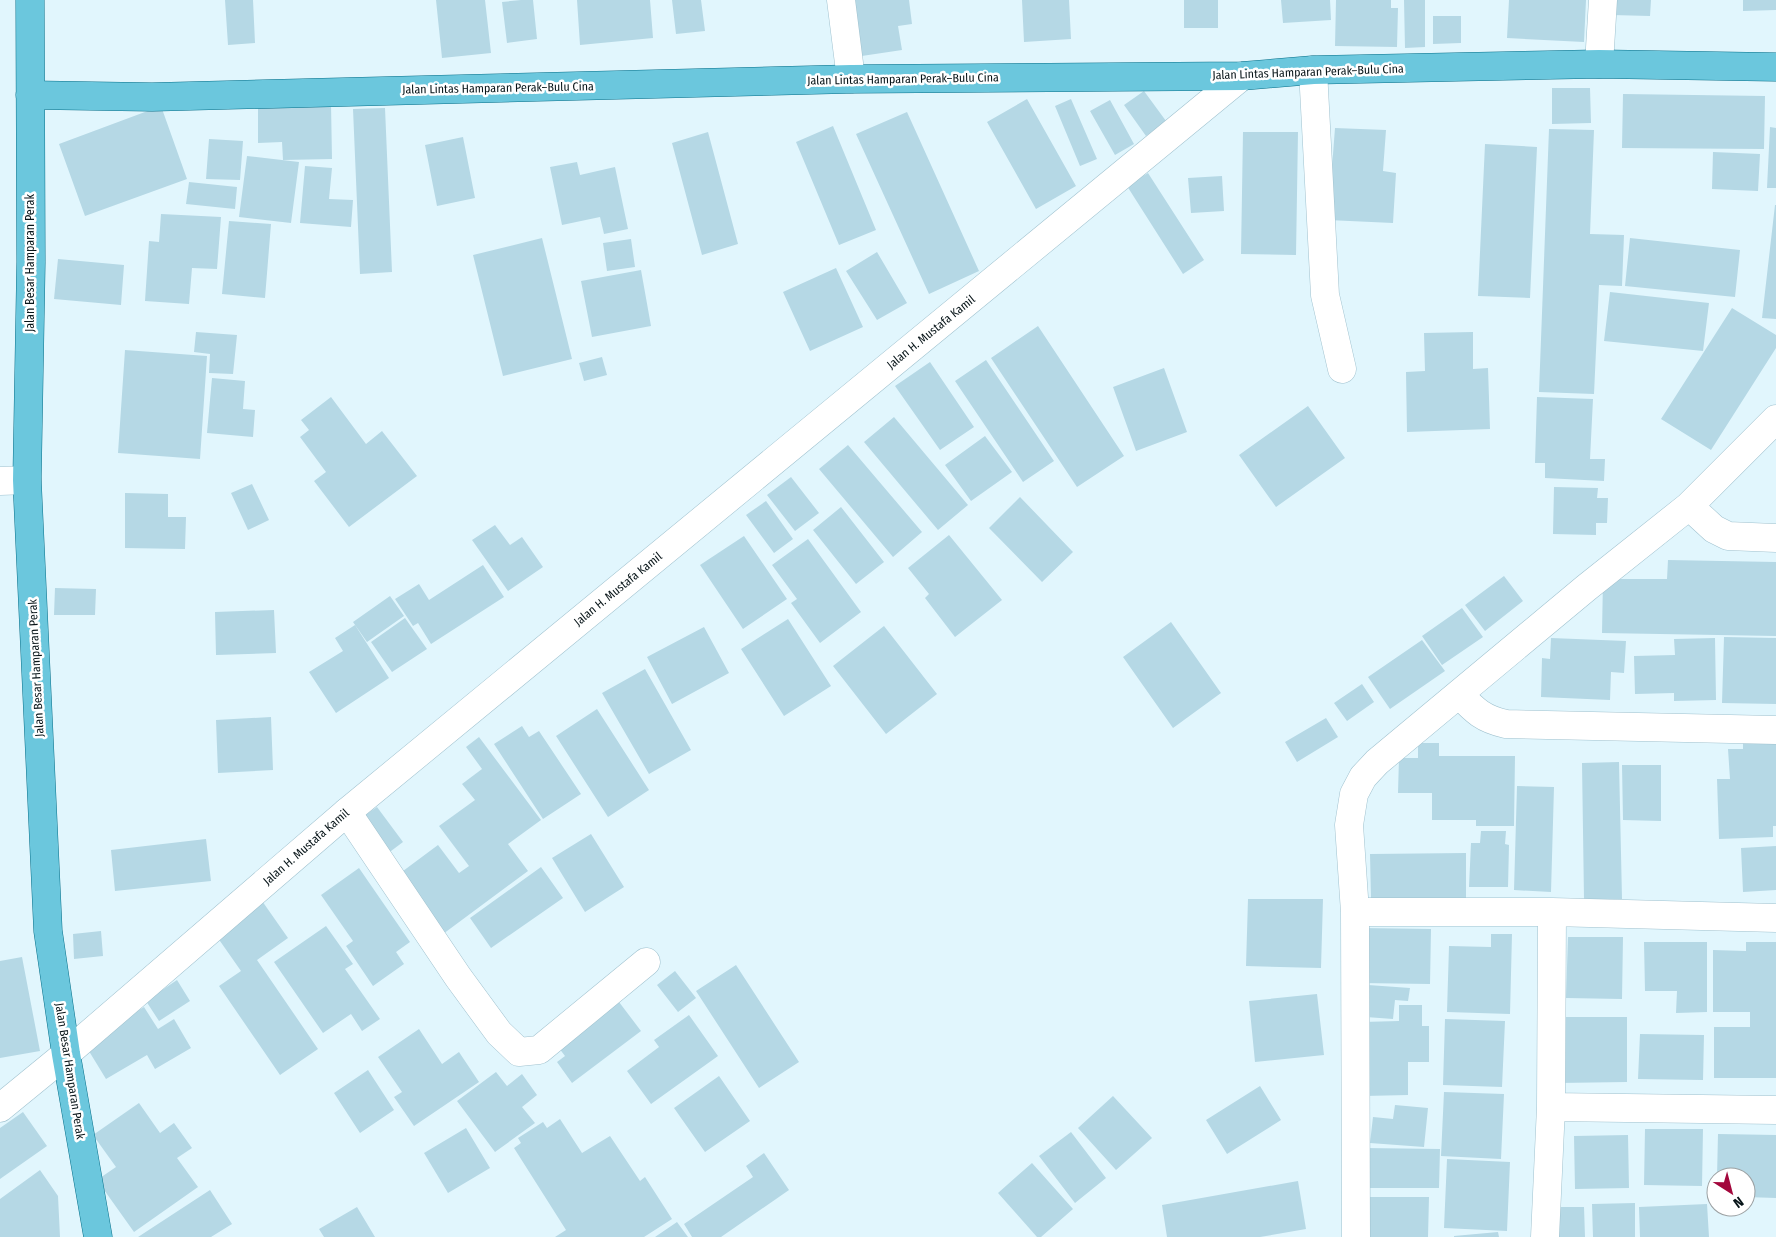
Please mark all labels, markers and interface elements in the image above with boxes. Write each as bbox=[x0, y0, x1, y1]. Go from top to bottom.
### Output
street label: Jalan Lintas Hamparan Perak–Bulu Cina bbox=[1212, 62, 1404, 82]
street label: Jalan Lintas Hamparan Perak–Bulu Cina bbox=[807, 70, 999, 88]
street label: Jalan Lintas Hamparan Perak–Bulu Cina bbox=[402, 79, 594, 97]
street label: Jalan Besar Hamparan Perak bbox=[23, 194, 37, 332]
street label: Jalan H. Mustafa Kamil bbox=[884, 292, 978, 372]
street label: Jalan H. Mustafa Kamil bbox=[571, 549, 665, 629]
street label: Jalan Besar Hamparan Perak bbox=[25, 598, 47, 737]
street label: Jalan H. Mustafa Kamil bbox=[260, 806, 352, 888]
street label: Jalan Besar Hamparan Perak bbox=[52, 1002, 88, 1141]
north arrow bbox=[1706, 1167, 1756, 1217]
text: N bbox=[1730, 1193, 1747, 1211]

